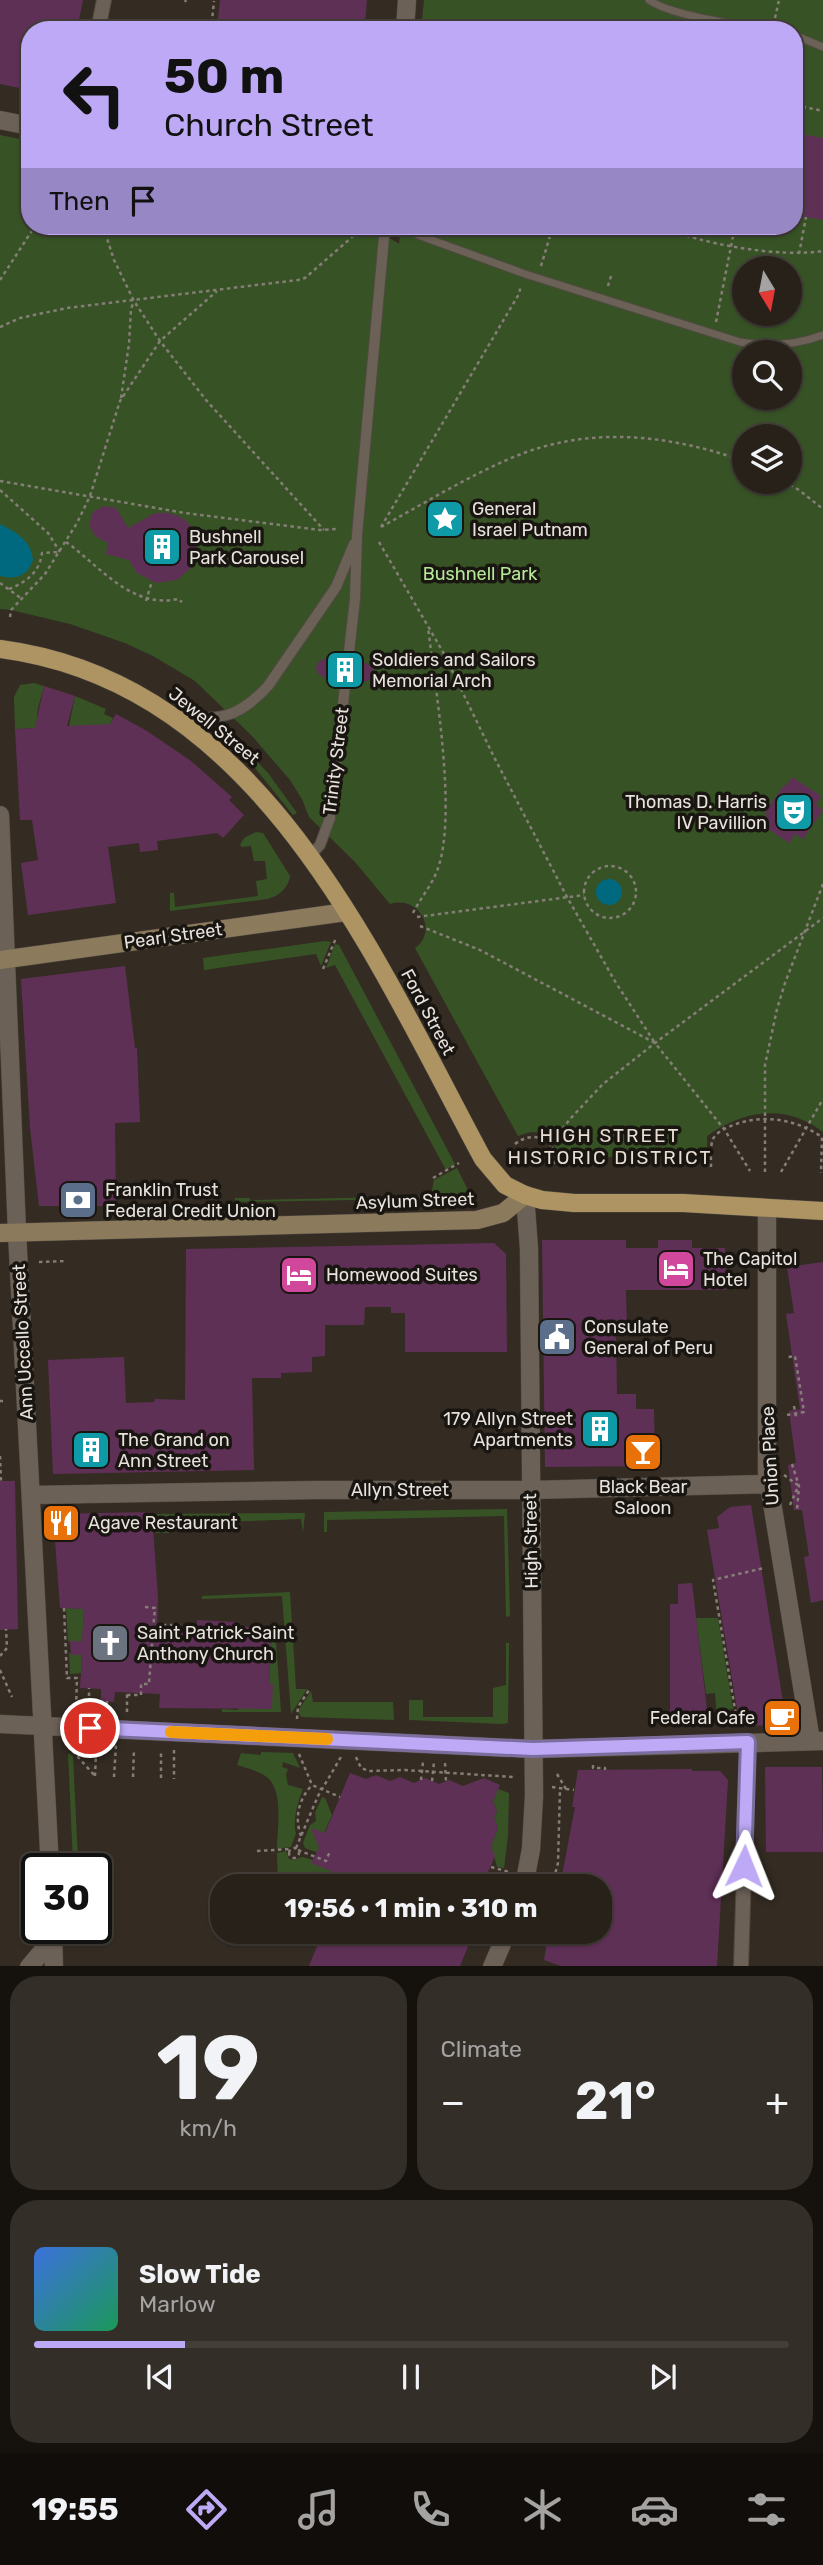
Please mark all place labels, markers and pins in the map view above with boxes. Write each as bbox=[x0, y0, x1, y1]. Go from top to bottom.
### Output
place icon: General Israel Putnam bbox=[424, 498, 466, 540]
place label: General Israel Putnam bbox=[472, 498, 588, 541]
building icon: Bushnell Park Carousel bbox=[141, 526, 183, 568]
place label: Bushnell Park Carousel bbox=[189, 526, 304, 569]
building icon: Soldiers and Sailors Memorial Arch bbox=[324, 649, 366, 691]
place label: Soldiers and Sailors Memorial Arch bbox=[372, 649, 536, 692]
place label: Thomas D. Harris IV Pavillion bbox=[625, 791, 767, 834]
theatre icon: Thomas D. Harris IV Pavillion bbox=[773, 791, 815, 833]
bank icon: Franklin Trust Federal Credit Union bbox=[57, 1179, 99, 1221]
place label: Franklin Trust Federal Credit Union bbox=[105, 1179, 276, 1222]
hotel icon: The Capitol Hotel bbox=[655, 1248, 697, 1290]
place label: The Capitol Hotel bbox=[703, 1248, 797, 1291]
hotel icon: Homewood Suites bbox=[278, 1254, 320, 1296]
place label: Homewood Suites bbox=[326, 1264, 478, 1286]
public building icon: Consulate General of Peru bbox=[536, 1316, 578, 1358]
place label: Consulate General of Peru bbox=[584, 1316, 713, 1359]
place label: 179 Allyn Street Apartments bbox=[443, 1408, 573, 1451]
building icon: 179 Allyn Street Apartments bbox=[579, 1408, 621, 1450]
building icon: The Grand on Ann Street bbox=[70, 1429, 112, 1471]
place label: The Grand on Ann Street bbox=[118, 1429, 230, 1472]
bar icon: Black Bear Saloon bbox=[622, 1431, 664, 1473]
place label: Black Bear Saloon bbox=[599, 1476, 687, 1519]
restaurant icon: Agave Restaurant bbox=[40, 1502, 82, 1544]
place label: Agave Restaurant bbox=[88, 1512, 238, 1534]
church icon: Saint Patrick-Saint Anthony Church bbox=[89, 1622, 131, 1664]
place label: Saint Patrick-Saint Anthony Church bbox=[137, 1622, 294, 1665]
cafe icon: Federal Cafe bbox=[761, 1697, 803, 1739]
pin bbox=[60, 1698, 120, 1758]
place label: Federal Cafe bbox=[650, 1707, 755, 1729]

